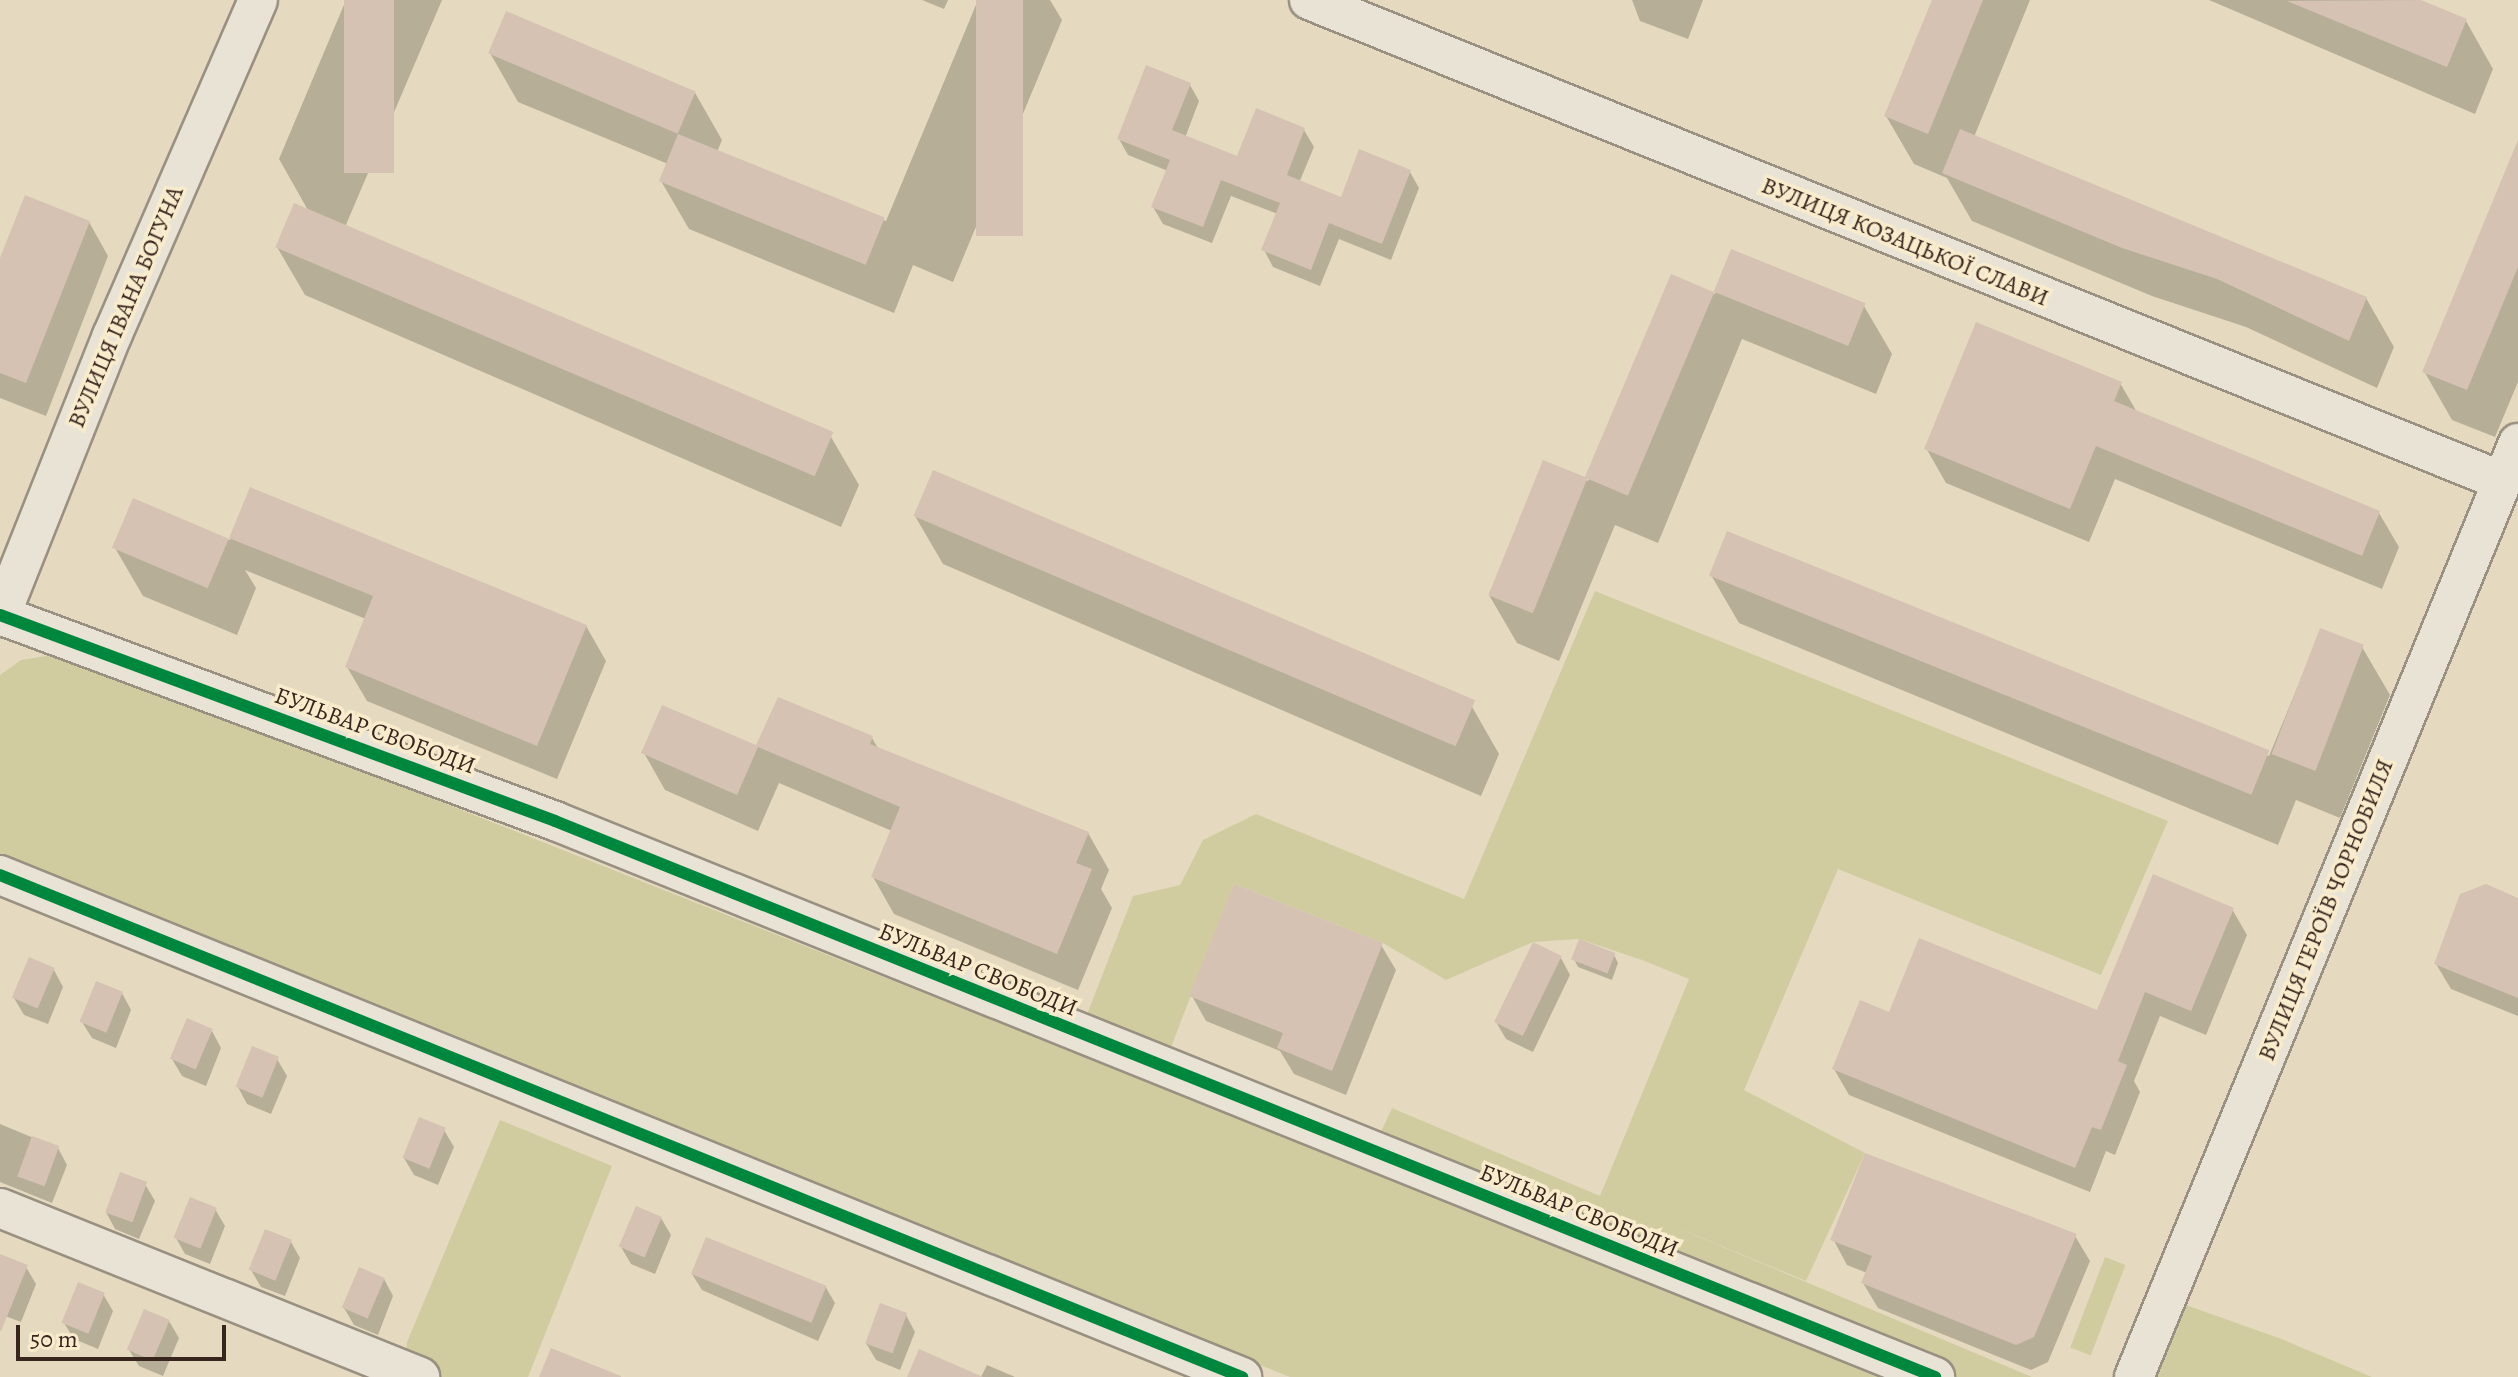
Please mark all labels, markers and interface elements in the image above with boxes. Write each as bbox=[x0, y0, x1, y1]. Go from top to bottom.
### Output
street label: ВУЛИЦЯ КОЗАЦЬКОЇ СЛАВИ bbox=[1757, 171, 2053, 313]
street label: ВУЛИЦЯ ІВАНА БОГУНА bbox=[62, 182, 190, 432]
street label: БУЛЬВАР СВОБОДИ bbox=[271, 681, 479, 781]
street label: ВУЛИЦЯ ГЕРОЇВ ЧОРНОБИЛЯ bbox=[2252, 755, 2400, 1065]
street label: БУЛЬВАР СВОБОДИ bbox=[874, 917, 1082, 1023]
street label: БУЛЬВАР СВОБОДИ bbox=[1475, 1158, 1683, 1264]
scale bar bbox=[20, 1309, 230, 1359]
text: 50 m bbox=[30, 1323, 78, 1355]

